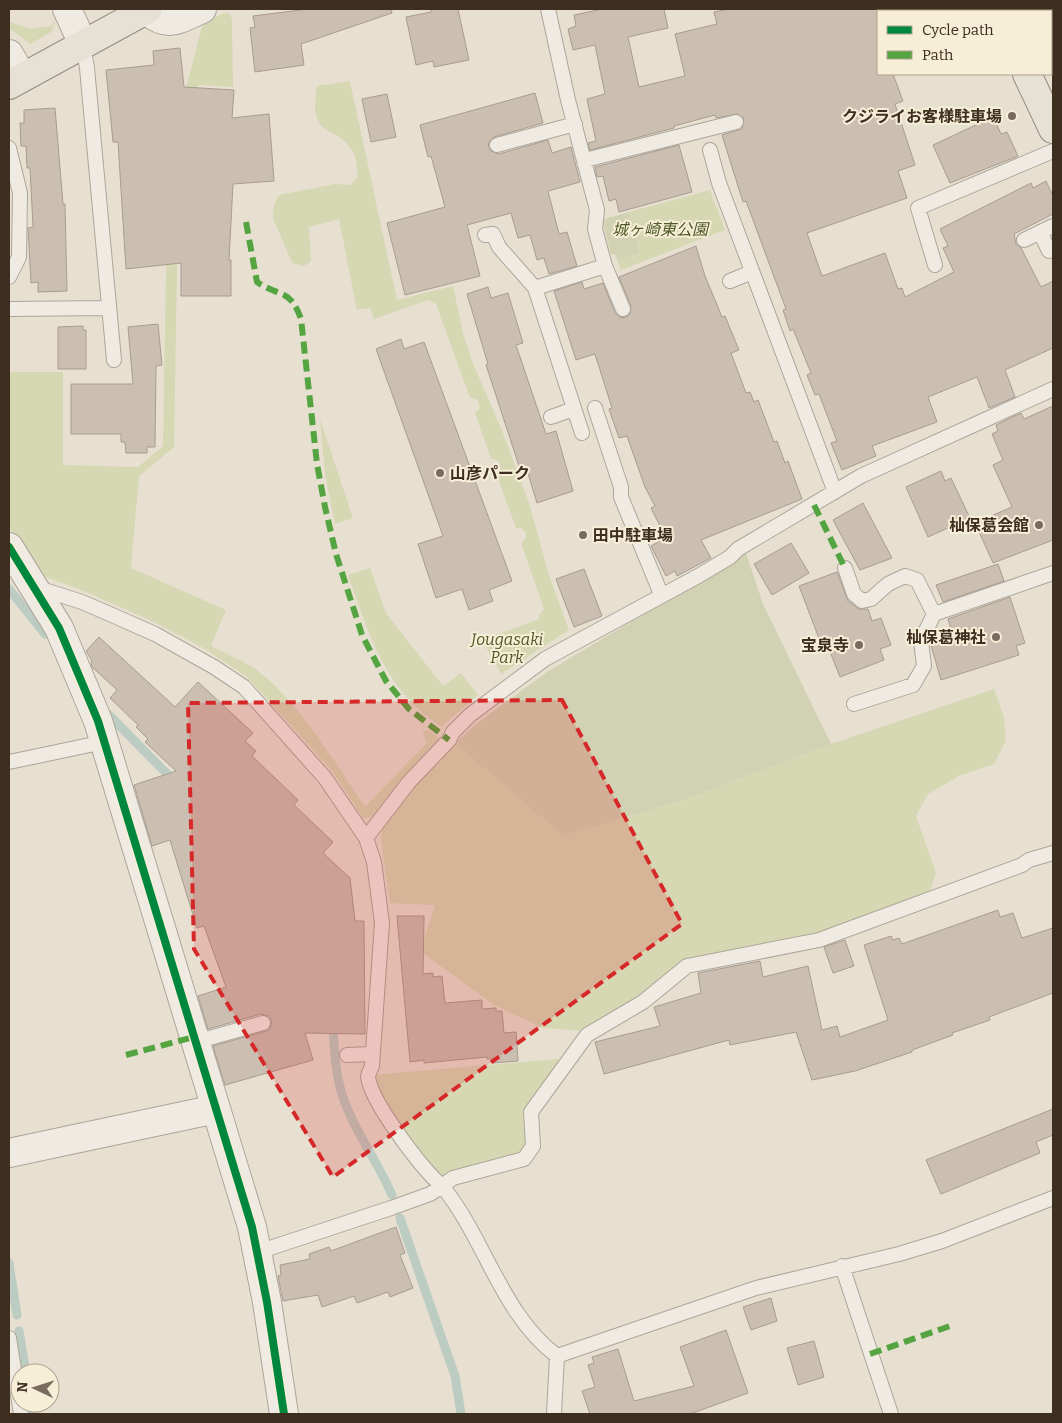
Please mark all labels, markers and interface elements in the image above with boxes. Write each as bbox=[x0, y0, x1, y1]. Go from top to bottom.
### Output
legend bbox=[877, 10, 1052, 75]
text: Cycle path bbox=[922, 21, 994, 39]
text: Path bbox=[922, 46, 954, 64]
place label: クジライお客様駐車場 bbox=[842, 107, 1002, 126]
marker: クジライお客様駐車場 bbox=[1006, 110, 1018, 122]
park label: 城ヶ崎東公園 bbox=[612, 220, 710, 239]
place label: 山彦パーク bbox=[450, 464, 530, 483]
marker: 山彦パーク bbox=[434, 467, 446, 479]
place label: 杣保葛会館 bbox=[949, 516, 1029, 535]
marker: 杣保葛会館 bbox=[1033, 519, 1045, 531]
place label: 田中駐車場 bbox=[593, 526, 673, 545]
marker: 田中駐車場 bbox=[577, 529, 589, 541]
place label: 杣保葛神社 bbox=[906, 628, 986, 647]
park label: Jougasaki Park bbox=[469, 630, 543, 667]
marker: 杣保葛神社 bbox=[990, 631, 1002, 643]
place label: 宝泉寺 bbox=[801, 636, 849, 655]
marker: 宝泉寺 bbox=[853, 639, 865, 651]
north arrow bbox=[10, 1363, 60, 1413]
text: N bbox=[14, 1381, 31, 1393]

